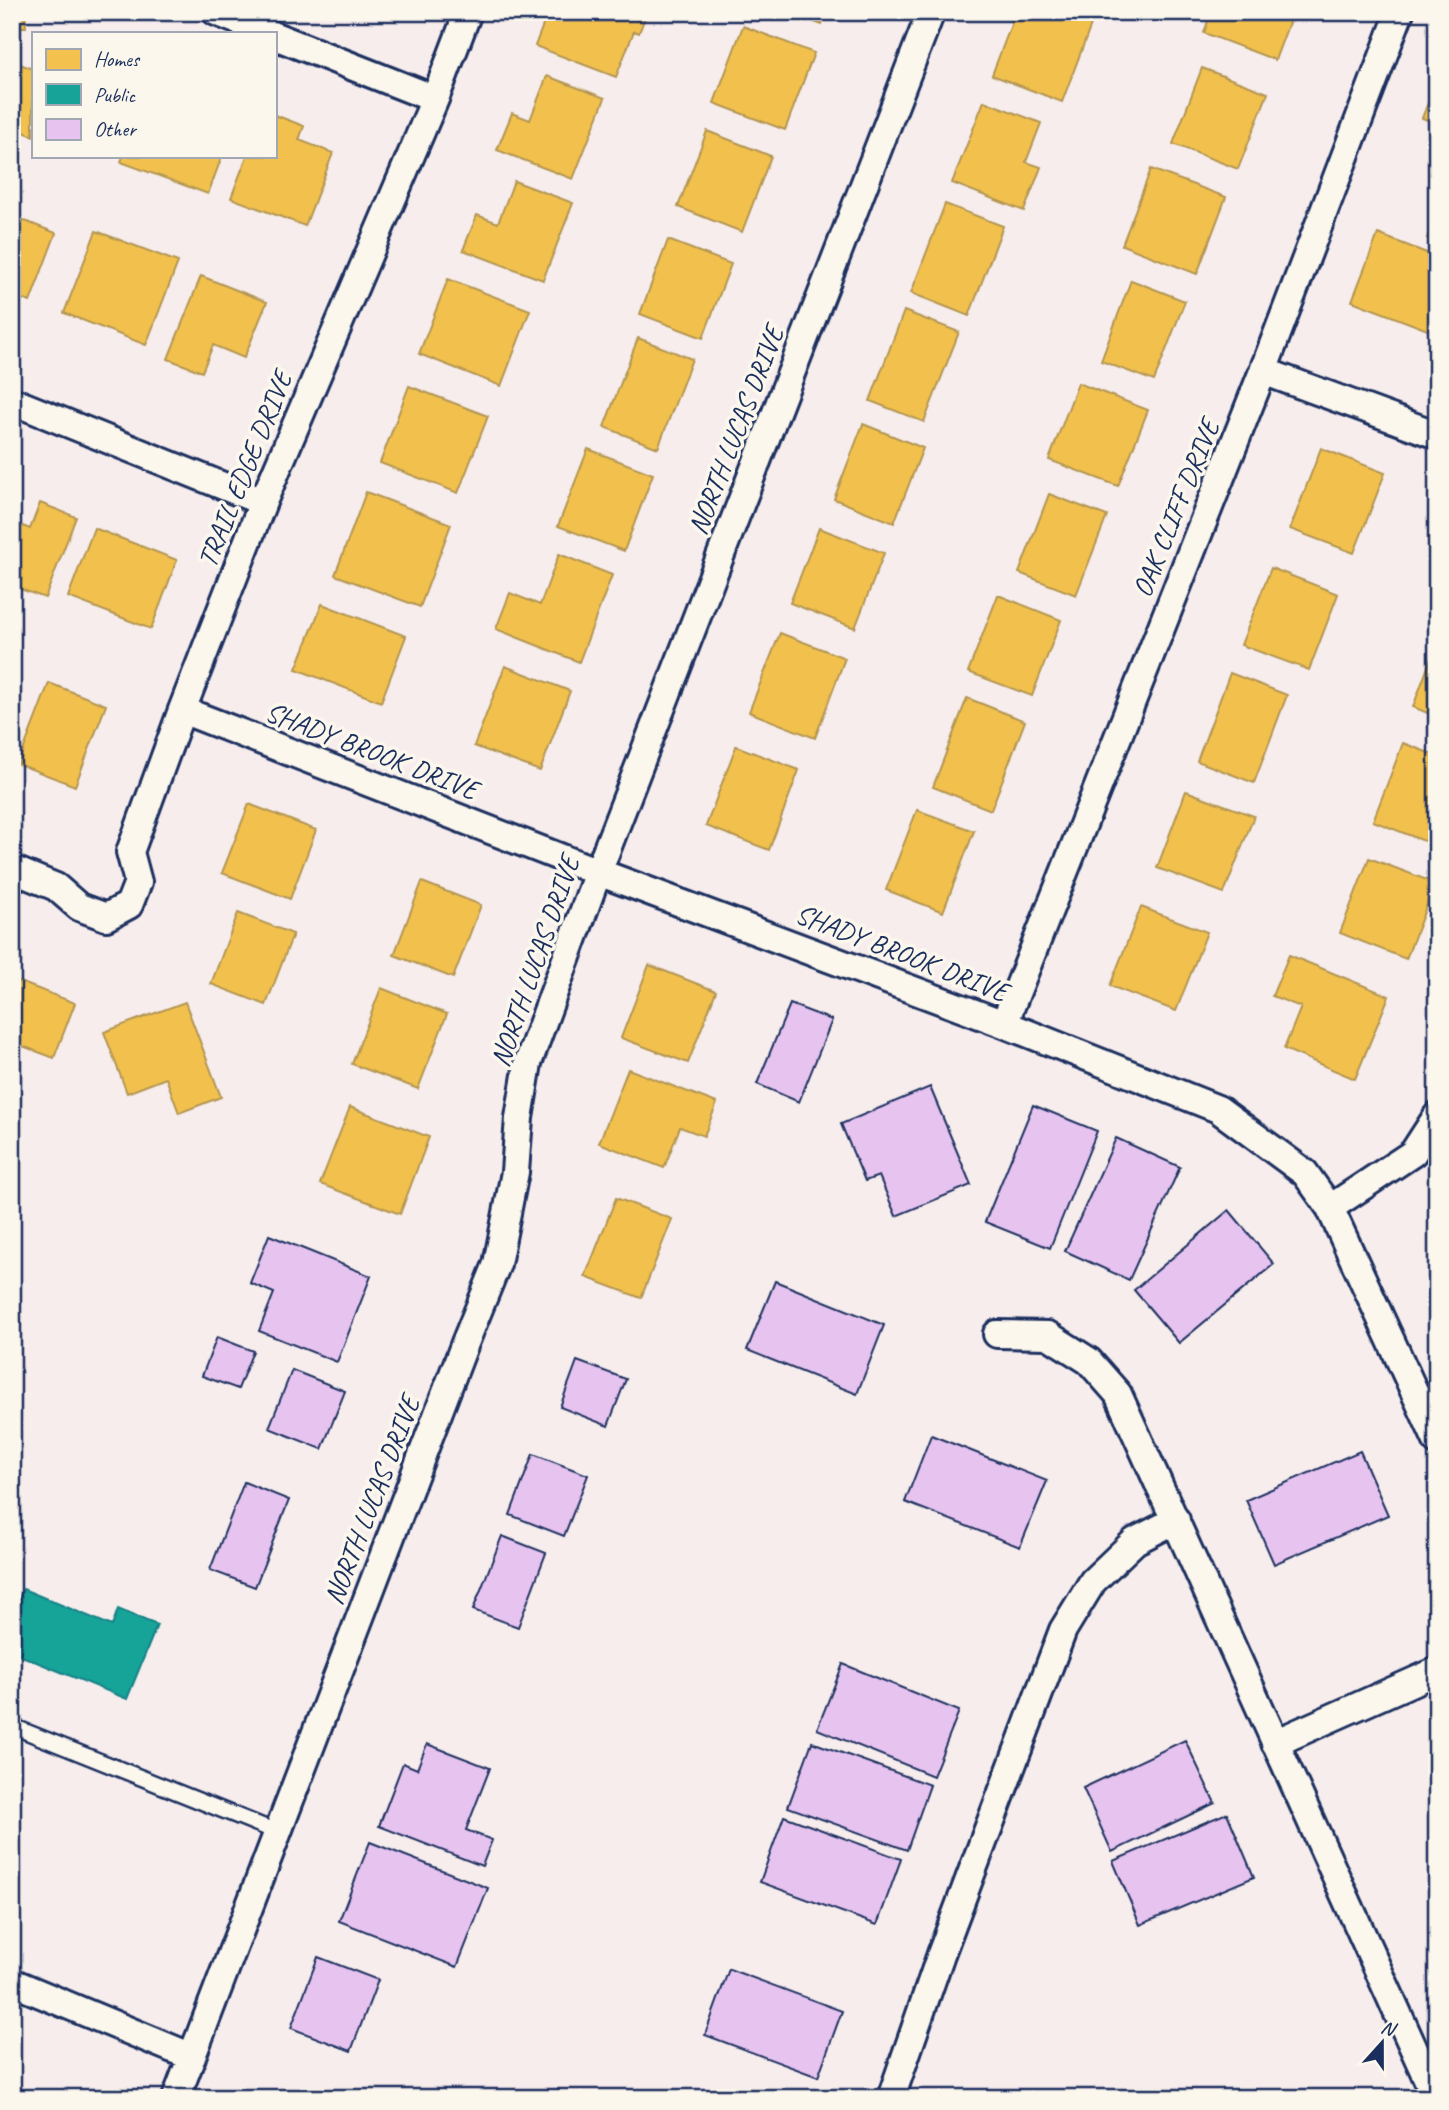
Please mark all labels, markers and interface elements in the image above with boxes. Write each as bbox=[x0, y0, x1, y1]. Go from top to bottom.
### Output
legend bbox=[32, 32, 276, 158]
text: Homes bbox=[94, 46, 141, 72]
text: Public bbox=[94, 82, 136, 108]
text: Other bbox=[94, 116, 137, 142]
street label: NORTH LUCAS DRIVE bbox=[680, 318, 793, 539]
street label: TRAIL EDGE DRIVE bbox=[189, 363, 301, 572]
street label: OAK CLIFF DRIVE bbox=[1124, 411, 1228, 602]
street label: SHADY BROOK DRIVE bbox=[261, 694, 486, 808]
street label: NORTH LUCAS DRIVE bbox=[482, 848, 588, 1071]
street label: SHADY BROOK DRIVE bbox=[791, 896, 1016, 1010]
street label: NORTH LUCAS DRIVE bbox=[316, 1388, 429, 1609]
north arrow bbox=[1348, 2008, 1418, 2078]
text: N bbox=[1378, 2015, 1401, 2043]

